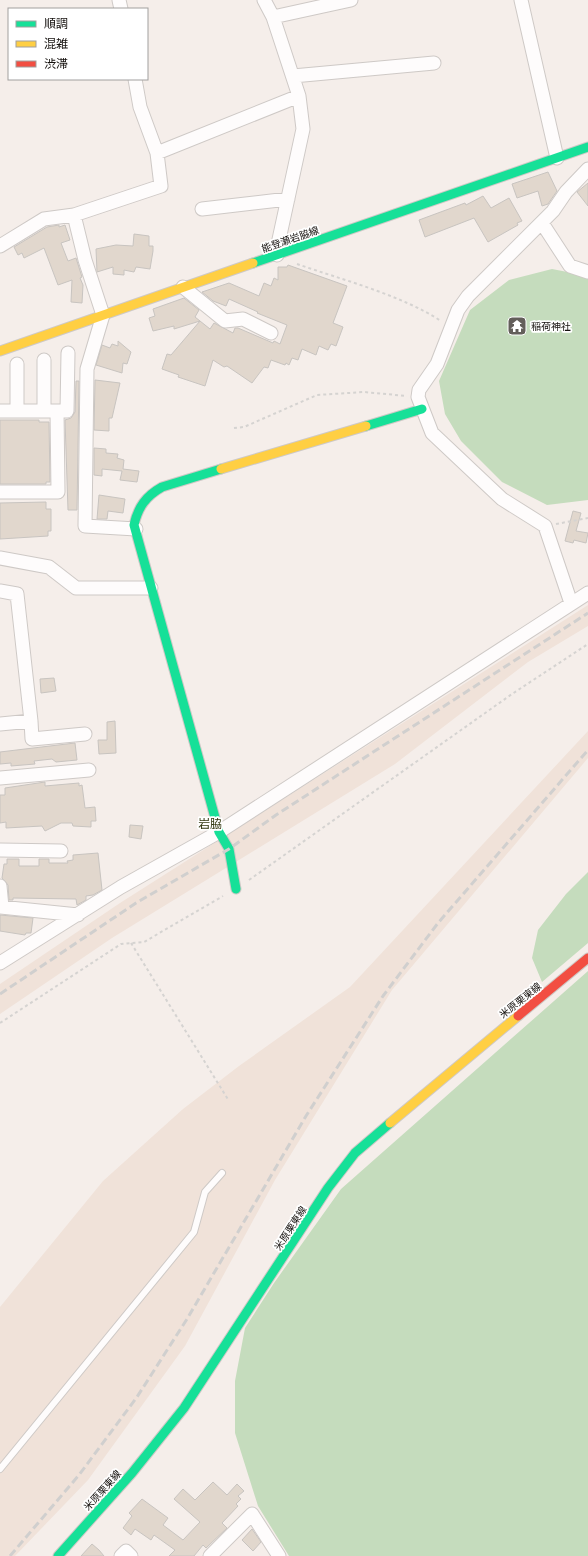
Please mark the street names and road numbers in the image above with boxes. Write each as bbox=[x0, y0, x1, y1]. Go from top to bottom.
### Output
street label: 能登瀬岩脇線 bbox=[260, 225, 320, 254]
street label: 米原栗東線 bbox=[497, 980, 543, 1020]
street label: 米原栗東線 bbox=[272, 1204, 309, 1252]
street label: 米原栗東線 bbox=[82, 1468, 123, 1513]

